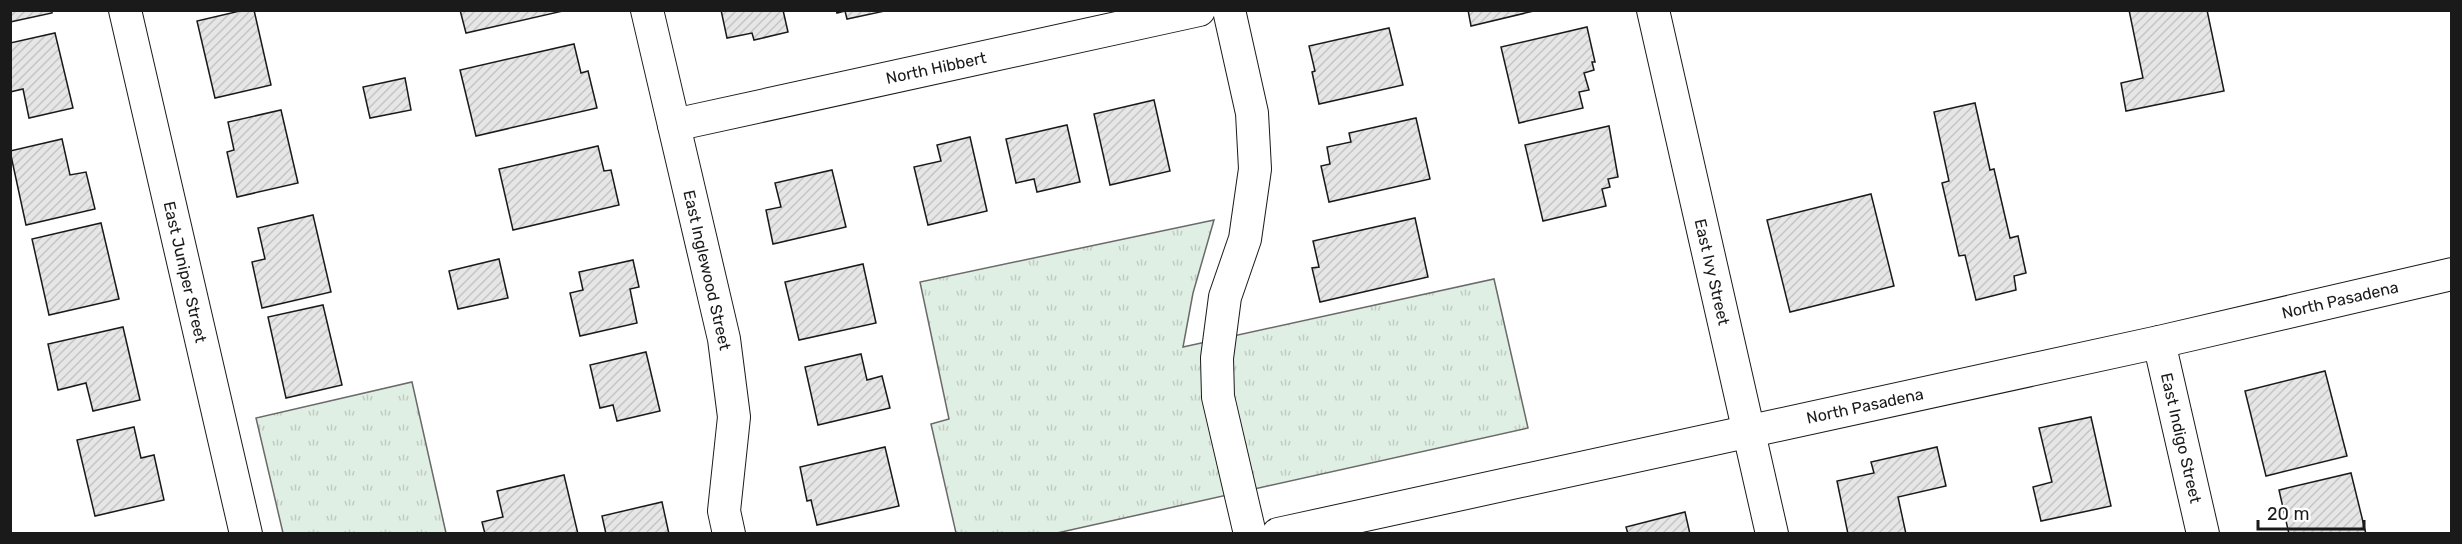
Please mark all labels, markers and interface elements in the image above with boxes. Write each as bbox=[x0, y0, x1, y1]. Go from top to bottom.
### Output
street label: North Hibbert bbox=[884, 48, 988, 88]
street label: East Inglewood Street bbox=[679, 188, 735, 352]
street label: East Juniper Street bbox=[159, 199, 211, 345]
street label: East Ivy Street bbox=[1691, 217, 1733, 327]
street label: North Pasadena bbox=[2280, 277, 2400, 323]
street label: East Indigo Street bbox=[2157, 371, 2205, 505]
street label: North Pasadena bbox=[1805, 384, 1925, 428]
scale bar bbox=[2258, 493, 2364, 531]
text: 20 m bbox=[2267, 503, 2309, 525]

